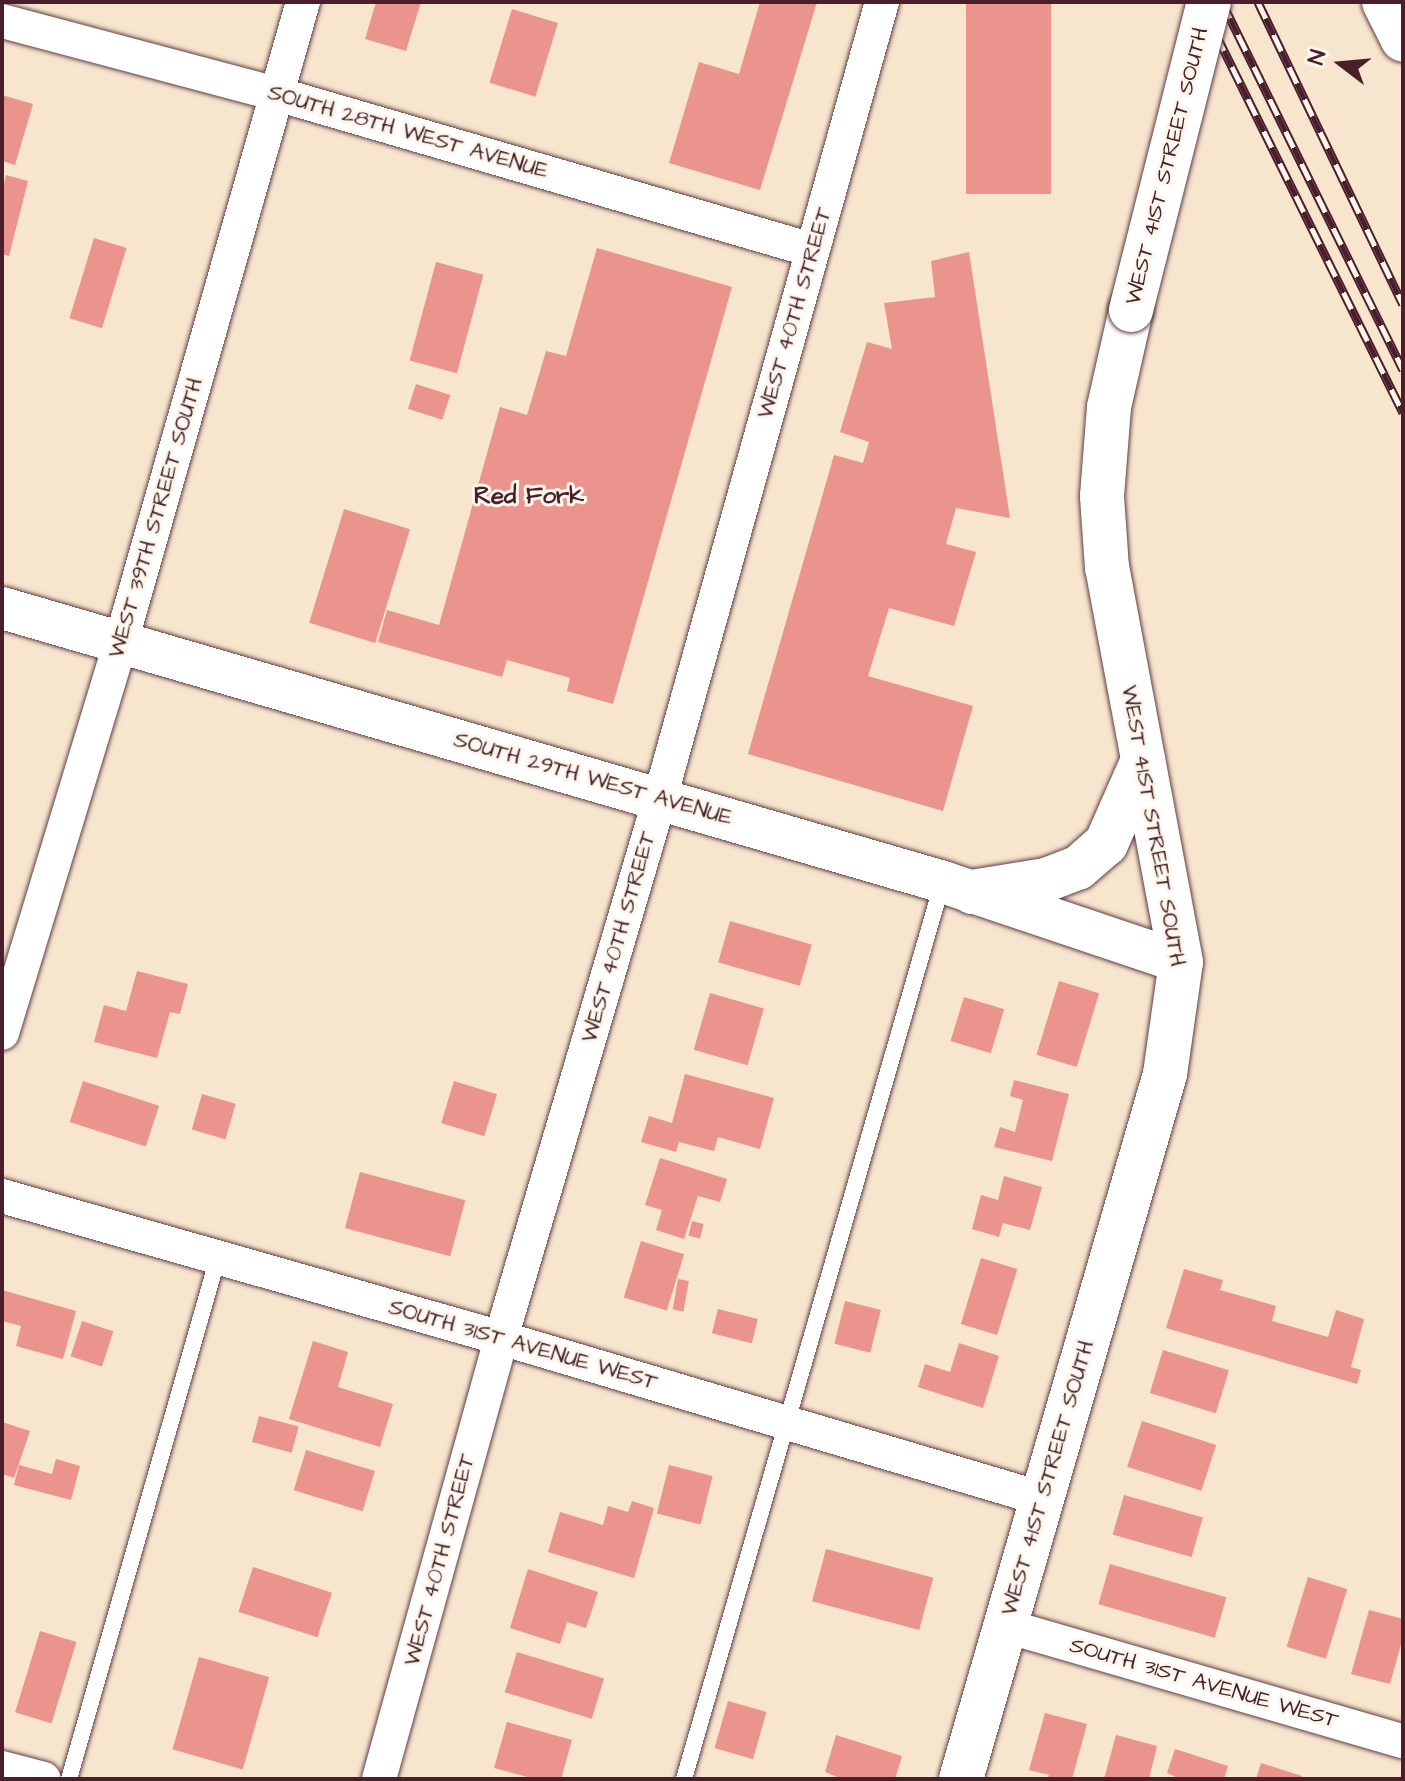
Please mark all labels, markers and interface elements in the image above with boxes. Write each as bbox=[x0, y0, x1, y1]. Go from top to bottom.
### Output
street label: WEST 41ST STREET SOUTH bbox=[1120, 24, 1214, 308]
north arrow bbox=[1301, 24, 1381, 104]
text: N bbox=[1301, 46, 1334, 68]
street label: SOUTH 28TH WEST AVENUE bbox=[265, 79, 551, 185]
street label: WEST 40TH STREET bbox=[752, 204, 838, 422]
street label: WEST 39TH STREET SOUTH bbox=[103, 375, 209, 661]
district label: Red Fork bbox=[474, 483, 584, 511]
street label: WEST 41ST STREET SOUTH bbox=[1115, 683, 1191, 969]
street label: SOUTH 29TH WEST AVENUE bbox=[451, 727, 735, 831]
street label: WEST 40TH STREET bbox=[576, 828, 662, 1046]
street label: SOUTH 31ST AVENUE WEST bbox=[386, 1294, 660, 1396]
street label: WEST 41ST STREET SOUTH bbox=[996, 1337, 1100, 1619]
street label: WEST 40TH STREET bbox=[399, 1451, 481, 1669]
street label: SOUTH 31ST AVENUE WEST bbox=[1067, 1632, 1341, 1734]

